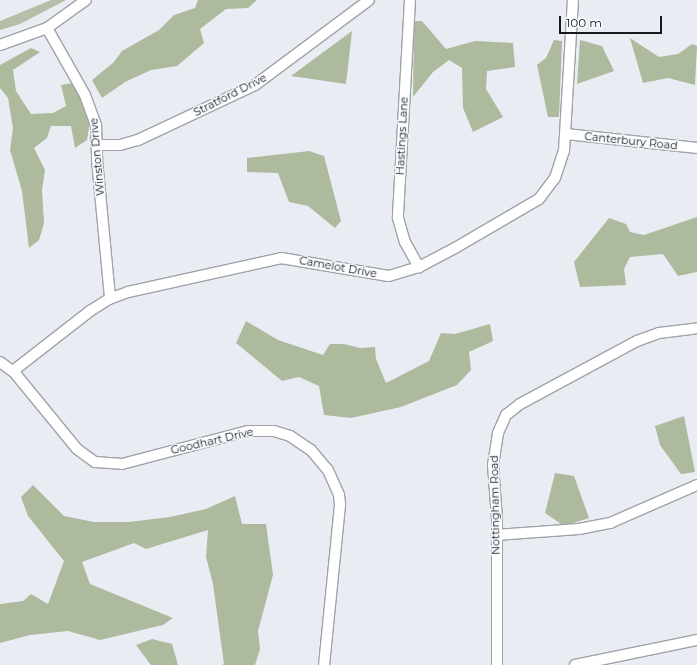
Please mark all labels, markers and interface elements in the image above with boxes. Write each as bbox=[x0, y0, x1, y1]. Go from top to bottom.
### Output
scale bar bbox=[561, 8, 664, 34]
text: 100 m bbox=[566, 15, 602, 30]
street label: Stratford Drive bbox=[191, 71, 269, 119]
street label: Hastings Lane bbox=[393, 96, 411, 176]
street label: Winston Drive bbox=[87, 118, 107, 196]
street label: Canterbury Road bbox=[584, 130, 678, 152]
street label: Camelot Drive bbox=[298, 254, 378, 280]
street label: Goodhart Drive bbox=[169, 425, 255, 457]
street label: Nottingham Road bbox=[488, 455, 502, 555]

